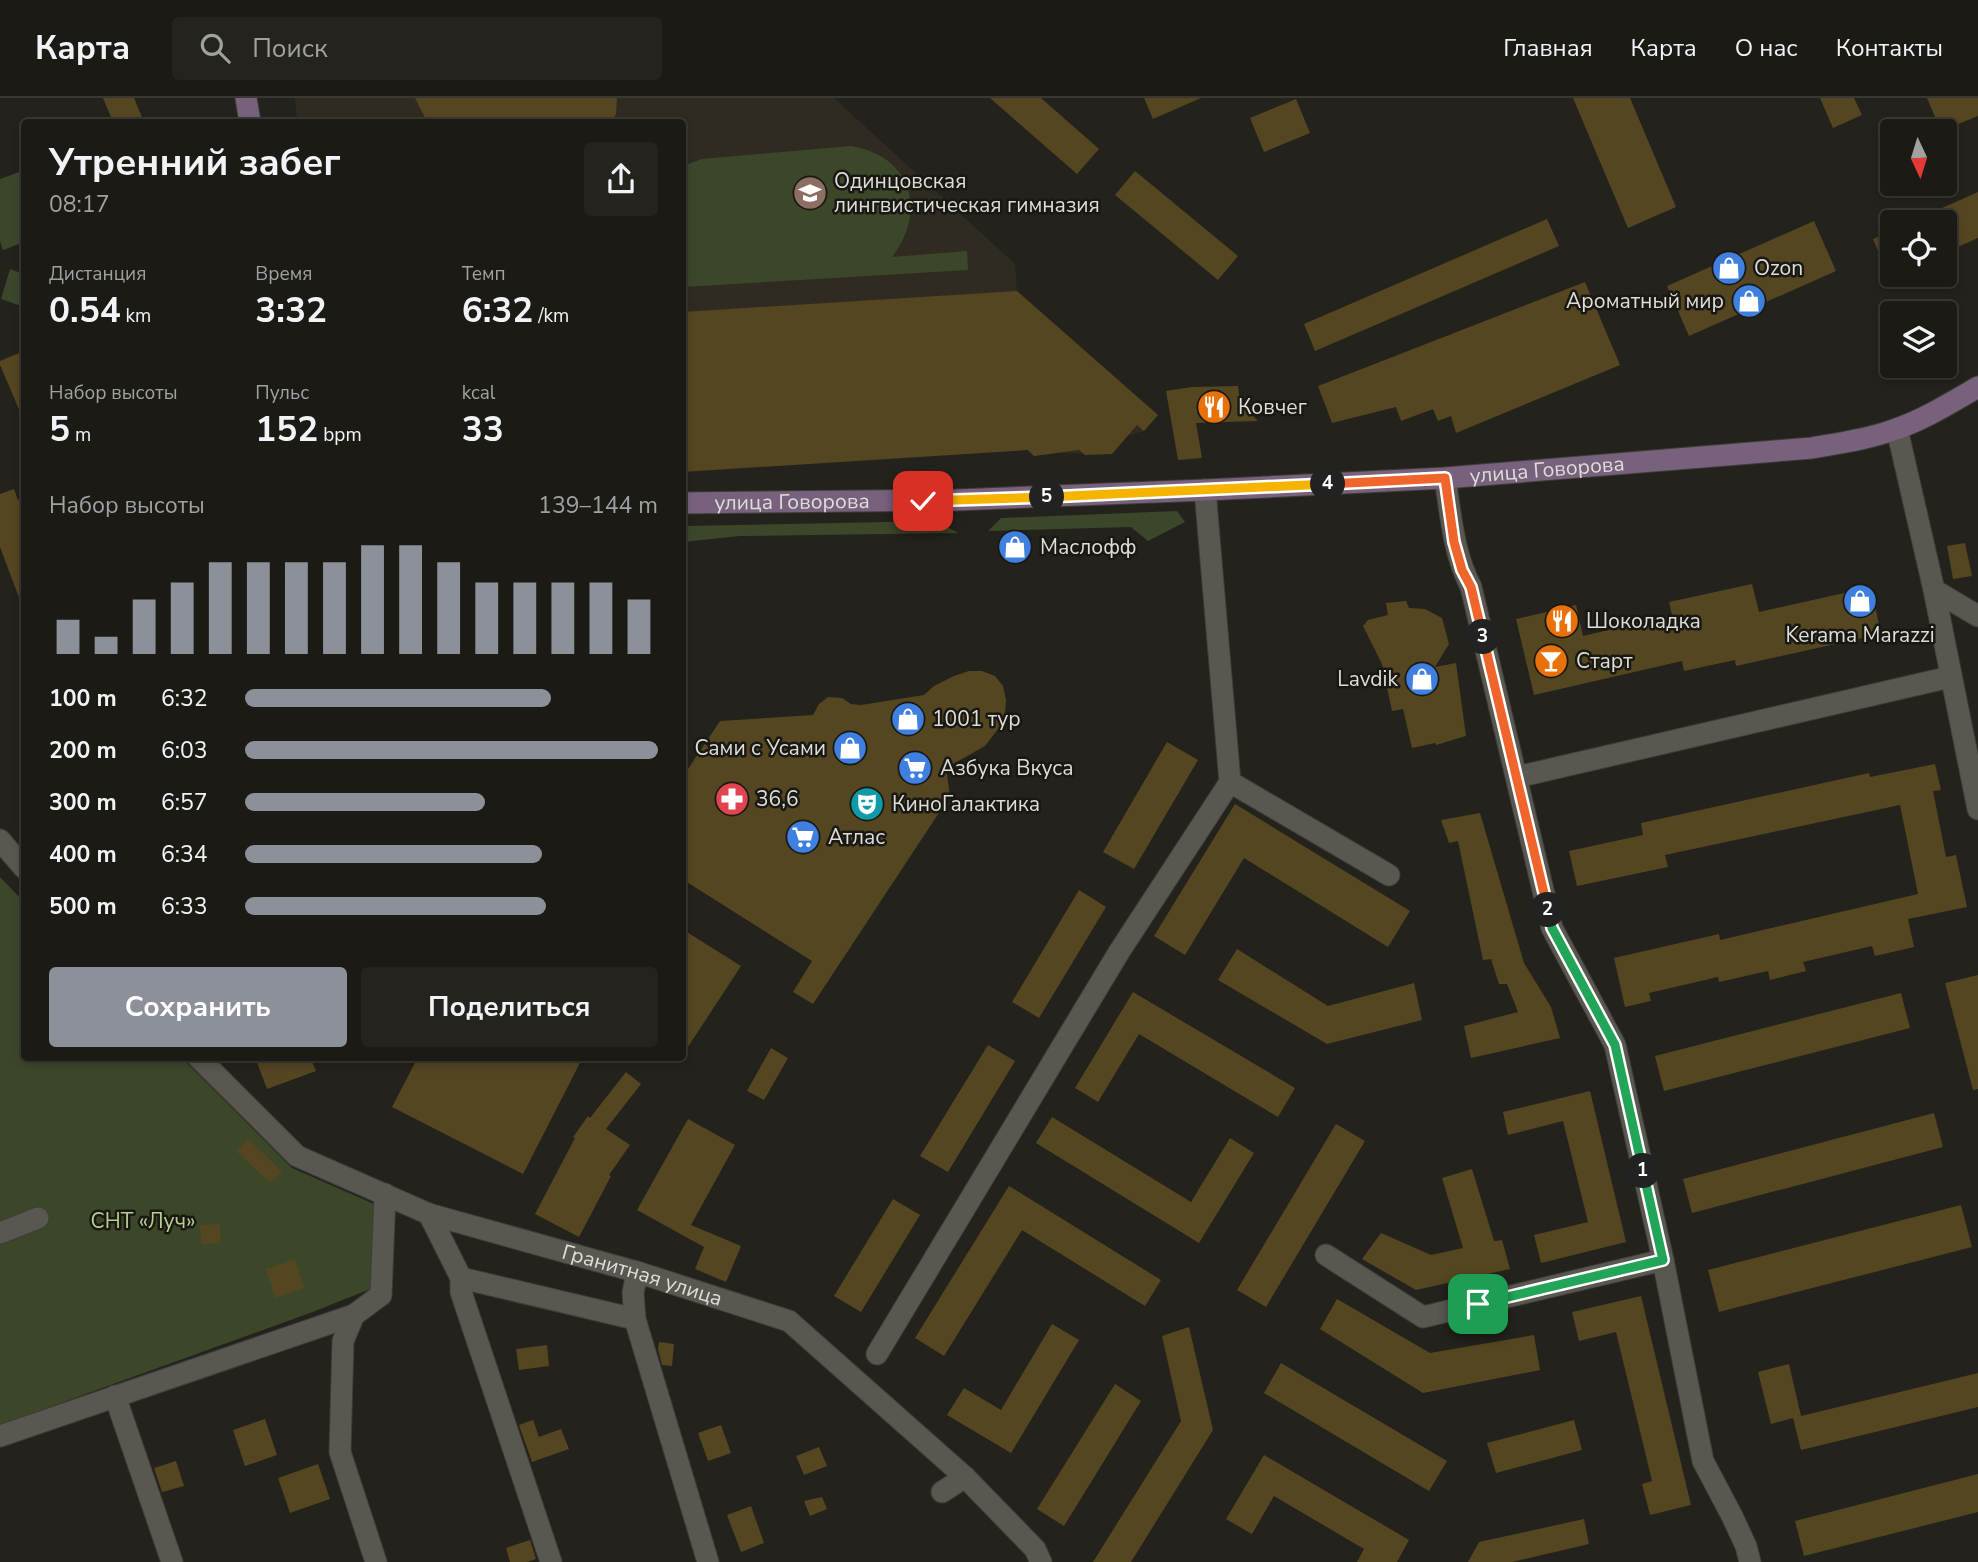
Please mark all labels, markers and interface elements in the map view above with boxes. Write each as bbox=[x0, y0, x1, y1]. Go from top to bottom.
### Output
search box bbox=[172, 17, 662, 80]
text: Карта bbox=[35, 26, 130, 71]
icon: search bbox=[196, 29, 234, 67]
text: Поиск bbox=[252, 31, 328, 66]
text: Главная bbox=[1503, 32, 1593, 64]
text: Карта bbox=[1631, 32, 1697, 64]
text: О нас bbox=[1735, 32, 1798, 64]
text: Контакты bbox=[1836, 32, 1943, 64]
north arrow bbox=[1880, 119, 1956, 196]
map controls bbox=[1880, 119, 1957, 378]
text: Утренний забег bbox=[49, 137, 341, 188]
button: share bbox=[584, 142, 658, 216]
place label: Одинцовская лингвистическая гимназия bbox=[834, 167, 1100, 219]
school or university icon: Одинцовская лингвистическая гимназия bbox=[791, 174, 829, 212]
text: 08:17 bbox=[49, 189, 109, 220]
button: locate bbox=[1880, 210, 1957, 287]
shop icon: Ozon bbox=[1710, 249, 1748, 287]
place label: Ozon bbox=[1754, 254, 1803, 282]
text: Дистанция bbox=[49, 261, 146, 287]
text: Время bbox=[255, 261, 313, 287]
text: Темп bbox=[462, 261, 506, 287]
shop icon: Ароматный мир bbox=[1730, 282, 1768, 320]
text: 0.54 bbox=[49, 287, 121, 334]
text: 3:32 bbox=[255, 287, 327, 334]
text: 6:32 bbox=[462, 287, 533, 334]
place label: Ароматный мир bbox=[1566, 287, 1724, 315]
button: layers bbox=[1880, 301, 1957, 378]
text: km bbox=[121, 303, 151, 329]
text: /km bbox=[533, 303, 569, 329]
text: Набор высоты bbox=[49, 380, 178, 406]
text: Пульс bbox=[255, 380, 309, 406]
text: kcal bbox=[462, 380, 495, 406]
restaurant icon: Ковчег bbox=[1195, 388, 1233, 426]
place label: Ковчег bbox=[1238, 393, 1307, 421]
text: 5 bbox=[49, 406, 70, 453]
text: 152 bbox=[255, 406, 318, 453]
text: 33 bbox=[462, 406, 504, 453]
text: m bbox=[70, 422, 91, 448]
text: bpm bbox=[318, 422, 362, 448]
street label: улица Говорова bbox=[1469, 449, 1626, 490]
pin: 4 bbox=[1310, 466, 1346, 502]
text: 4 bbox=[1322, 470, 1333, 496]
pin bbox=[893, 471, 953, 531]
pin: 5 bbox=[1030, 480, 1064, 514]
icon: check bbox=[904, 482, 942, 520]
text: 5 bbox=[1041, 483, 1052, 509]
street label: улица Говорова bbox=[714, 487, 870, 517]
text: Набор высоты bbox=[49, 490, 205, 521]
text: 139–144 m bbox=[538, 490, 658, 521]
shop icon: Маслофф bbox=[996, 528, 1034, 566]
place label: Маслофф bbox=[1040, 533, 1137, 561]
shop icon: Kerama Marazzi bbox=[1841, 582, 1879, 620]
restaurant icon: Шоколадка bbox=[1543, 602, 1581, 640]
place label: Шоколадка bbox=[1586, 607, 1701, 635]
pin: 3 bbox=[1466, 620, 1500, 654]
place label: Kerama Marazzi bbox=[1785, 621, 1935, 649]
text: 3 bbox=[1477, 623, 1488, 649]
bar icon: Старт bbox=[1532, 642, 1570, 680]
place label: Старт bbox=[1576, 647, 1633, 675]
shop icon: Lavdik bbox=[1403, 660, 1441, 698]
place label: Lavdik bbox=[1337, 665, 1398, 693]
text: 100 m bbox=[49, 683, 117, 714]
text: 6:32 bbox=[161, 683, 208, 714]
shop icon: 1001 тур bbox=[889, 700, 927, 738]
place label: 1001 тур bbox=[932, 705, 1021, 733]
shop icon: Сами с Усами bbox=[831, 729, 869, 767]
place label: Сами с Усами bbox=[694, 734, 826, 762]
text: 200 m bbox=[49, 735, 117, 766]
text: 6:03 bbox=[161, 735, 208, 766]
supermarket icon: Азбука Вкуса bbox=[896, 749, 934, 787]
place label: Азбука Вкуса bbox=[940, 754, 1074, 782]
pharmacy icon: 36,6 bbox=[713, 780, 751, 818]
place label: 36,6 bbox=[756, 785, 799, 813]
theatre icon: КиноГалактика bbox=[848, 785, 886, 823]
text: 300 m bbox=[49, 787, 117, 818]
text: 6:57 bbox=[161, 787, 208, 818]
place label: КиноГалактика bbox=[892, 790, 1040, 818]
supermarket icon: Атлас bbox=[784, 818, 822, 856]
place label: Атлас bbox=[828, 823, 885, 851]
text: 400 m bbox=[49, 839, 117, 870]
text: 6:34 bbox=[161, 839, 208, 870]
text: 500 m bbox=[49, 891, 117, 922]
text: 6:33 bbox=[161, 891, 208, 922]
pin: 2 bbox=[1530, 892, 1566, 928]
text: 2 bbox=[1542, 896, 1553, 922]
button: Сохранить bbox=[49, 967, 347, 1047]
button: Поделиться bbox=[361, 967, 658, 1047]
pin: 1 bbox=[1626, 1154, 1660, 1188]
text: 1 bbox=[1637, 1157, 1648, 1183]
park label: СНТ «Луч» bbox=[91, 1207, 195, 1235]
street label: Гранитная улица bbox=[559, 1238, 726, 1313]
pin bbox=[1448, 1274, 1508, 1334]
icon: arrive bbox=[1459, 1285, 1497, 1323]

